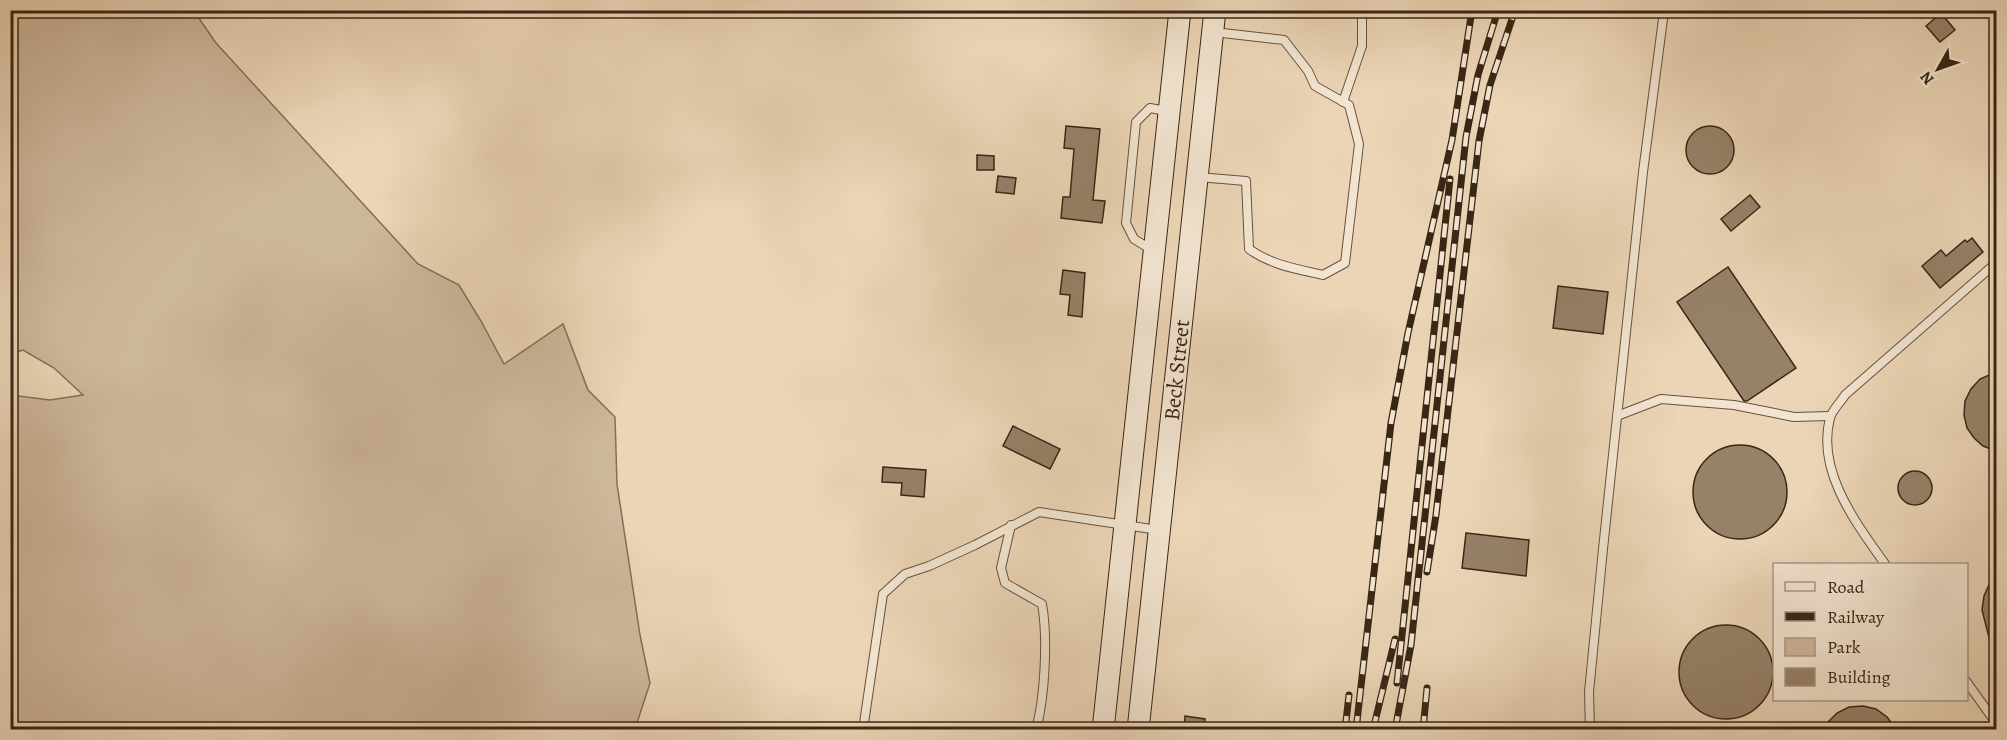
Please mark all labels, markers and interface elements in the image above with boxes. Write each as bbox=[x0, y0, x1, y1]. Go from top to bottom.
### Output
north arrow bbox=[1908, 39, 1968, 99]
text: N bbox=[1915, 66, 1939, 90]
street label: Beck Street bbox=[1157, 318, 1197, 422]
legend bbox=[1773, 563, 1968, 701]
text: Road bbox=[1827, 575, 1865, 599]
text: Railway bbox=[1827, 605, 1885, 629]
text: Park bbox=[1827, 635, 1861, 659]
text: Building bbox=[1827, 665, 1891, 689]

